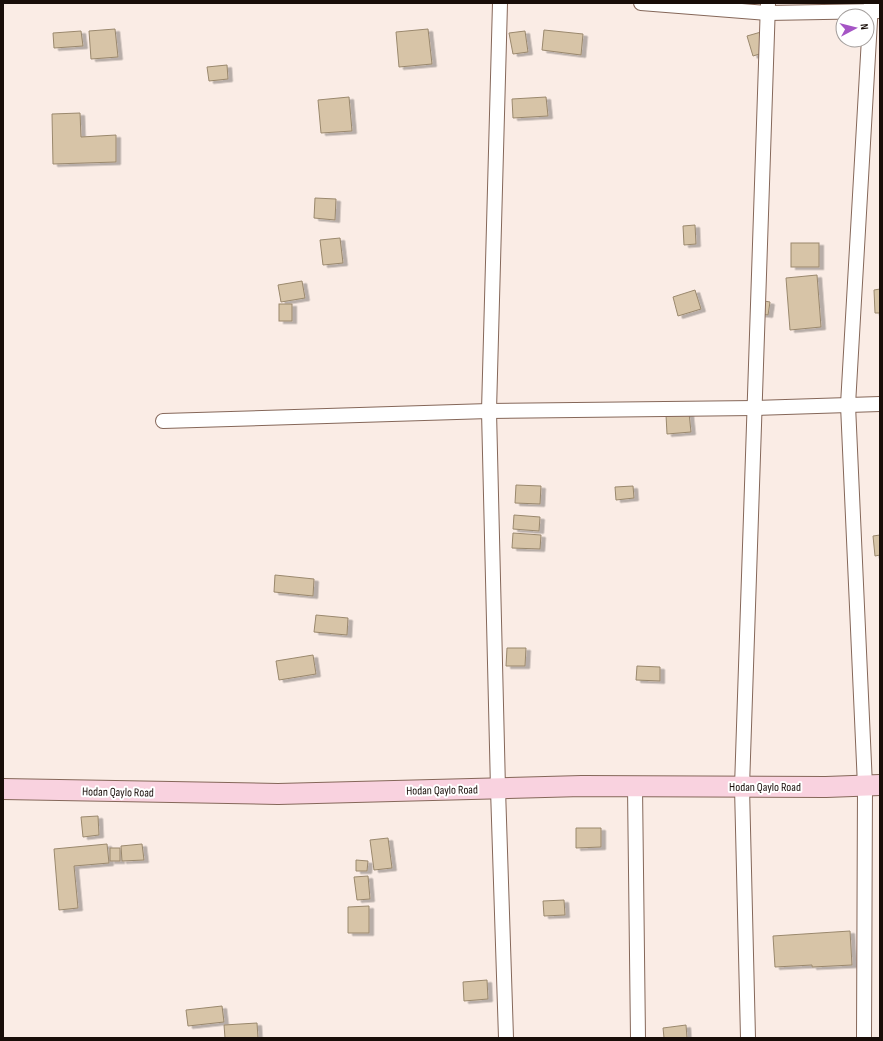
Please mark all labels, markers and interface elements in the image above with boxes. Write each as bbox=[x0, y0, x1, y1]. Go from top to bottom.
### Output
north arrow bbox=[835, 8, 875, 48]
text: N bbox=[858, 23, 871, 31]
street label: Hodan Qaylo Road bbox=[729, 780, 801, 795]
street label: Hodan Qaylo Road bbox=[406, 782, 478, 799]
street label: Hodan Qaylo Road bbox=[82, 784, 154, 801]

